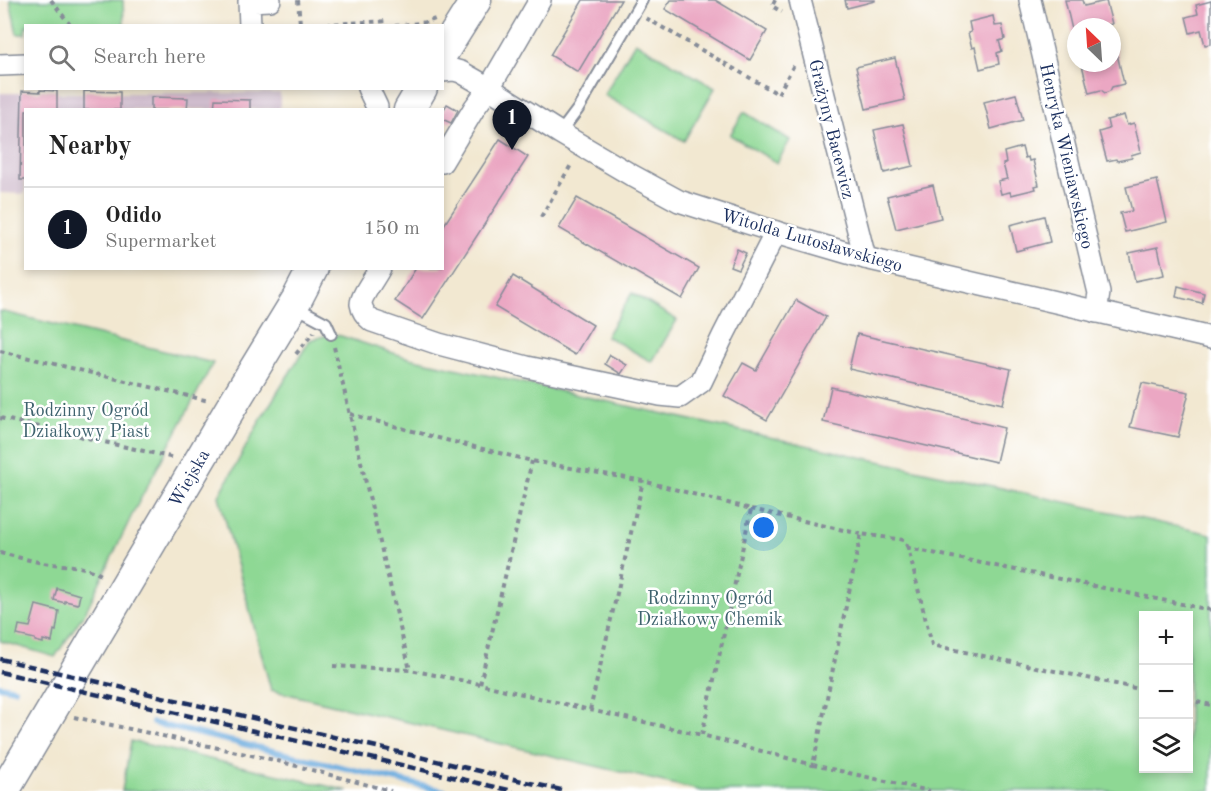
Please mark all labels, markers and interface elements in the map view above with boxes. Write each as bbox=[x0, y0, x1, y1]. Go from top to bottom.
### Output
north arrow bbox=[1067, 18, 1121, 72]
search box bbox=[24, 24, 444, 90]
icon: search bbox=[45, 41, 78, 74]
text: Search here bbox=[93, 46, 206, 68]
street label: Grażyny Bacewicz bbox=[805, 58, 857, 201]
street label: Henryka Wieniawskiego bbox=[1036, 62, 1096, 251]
pin: 1 bbox=[492, 100, 532, 150]
text: Nearby bbox=[48, 134, 132, 160]
text: Odido bbox=[105, 205, 162, 227]
street label: Witolda Lutosławskiego bbox=[719, 206, 905, 276]
text: 1 bbox=[62, 219, 73, 239]
text: 150 m bbox=[364, 219, 420, 239]
text: Supermarket bbox=[105, 232, 216, 252]
park label: Rodzinny Ogród Działkowy Piast bbox=[22, 402, 150, 441]
street label: Wiejska bbox=[166, 446, 214, 510]
your location bbox=[749, 513, 778, 542]
park label: Rodzinny Ogród Działkowy Chemik bbox=[637, 590, 783, 629]
map controls bbox=[1139, 611, 1193, 773]
button: + bbox=[1139, 611, 1193, 665]
button: − bbox=[1139, 665, 1193, 719]
button: layers bbox=[1139, 719, 1193, 773]

